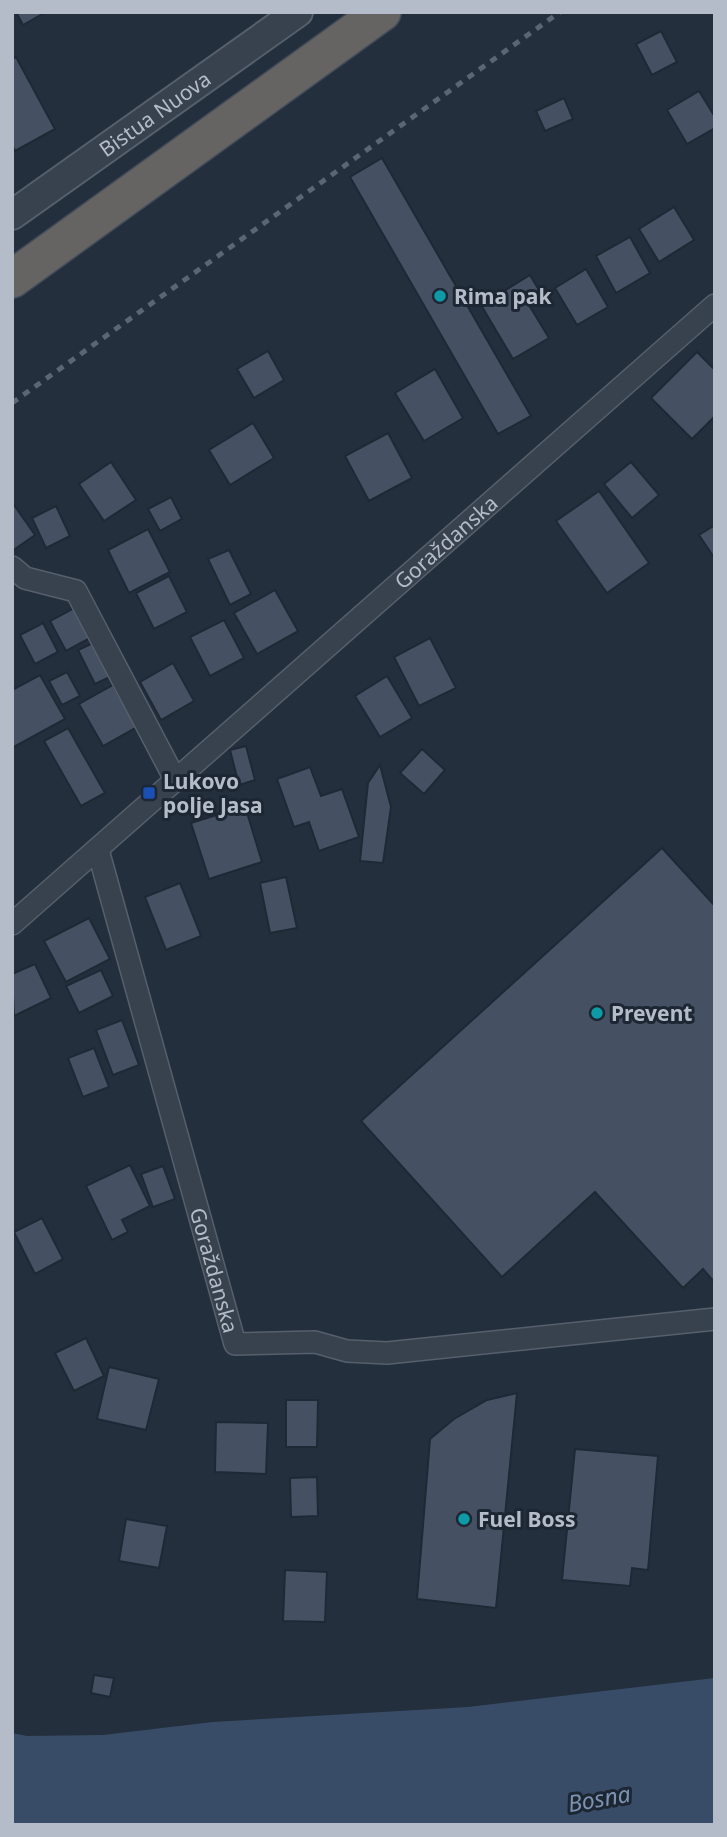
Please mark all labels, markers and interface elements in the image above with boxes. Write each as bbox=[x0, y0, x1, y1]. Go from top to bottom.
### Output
street label: Bistua Nuova bbox=[93, 64, 216, 163]
place label: Rima pak bbox=[454, 282, 552, 310]
marker: Rima pak bbox=[432, 288, 448, 304]
street label: Goraždanska bbox=[388, 489, 503, 595]
place label: Lukovo polje Jasa bbox=[163, 767, 263, 819]
marker: Lukovo polje Jasa bbox=[141, 785, 157, 801]
place label: Prevent bbox=[611, 999, 692, 1027]
marker: Prevent bbox=[589, 1005, 605, 1021]
street label: Goraždanska bbox=[184, 1204, 245, 1336]
place label: Fuel Boss bbox=[478, 1505, 576, 1533]
marker: Fuel Boss bbox=[456, 1511, 472, 1527]
water label: Bosna bbox=[565, 1777, 633, 1819]

